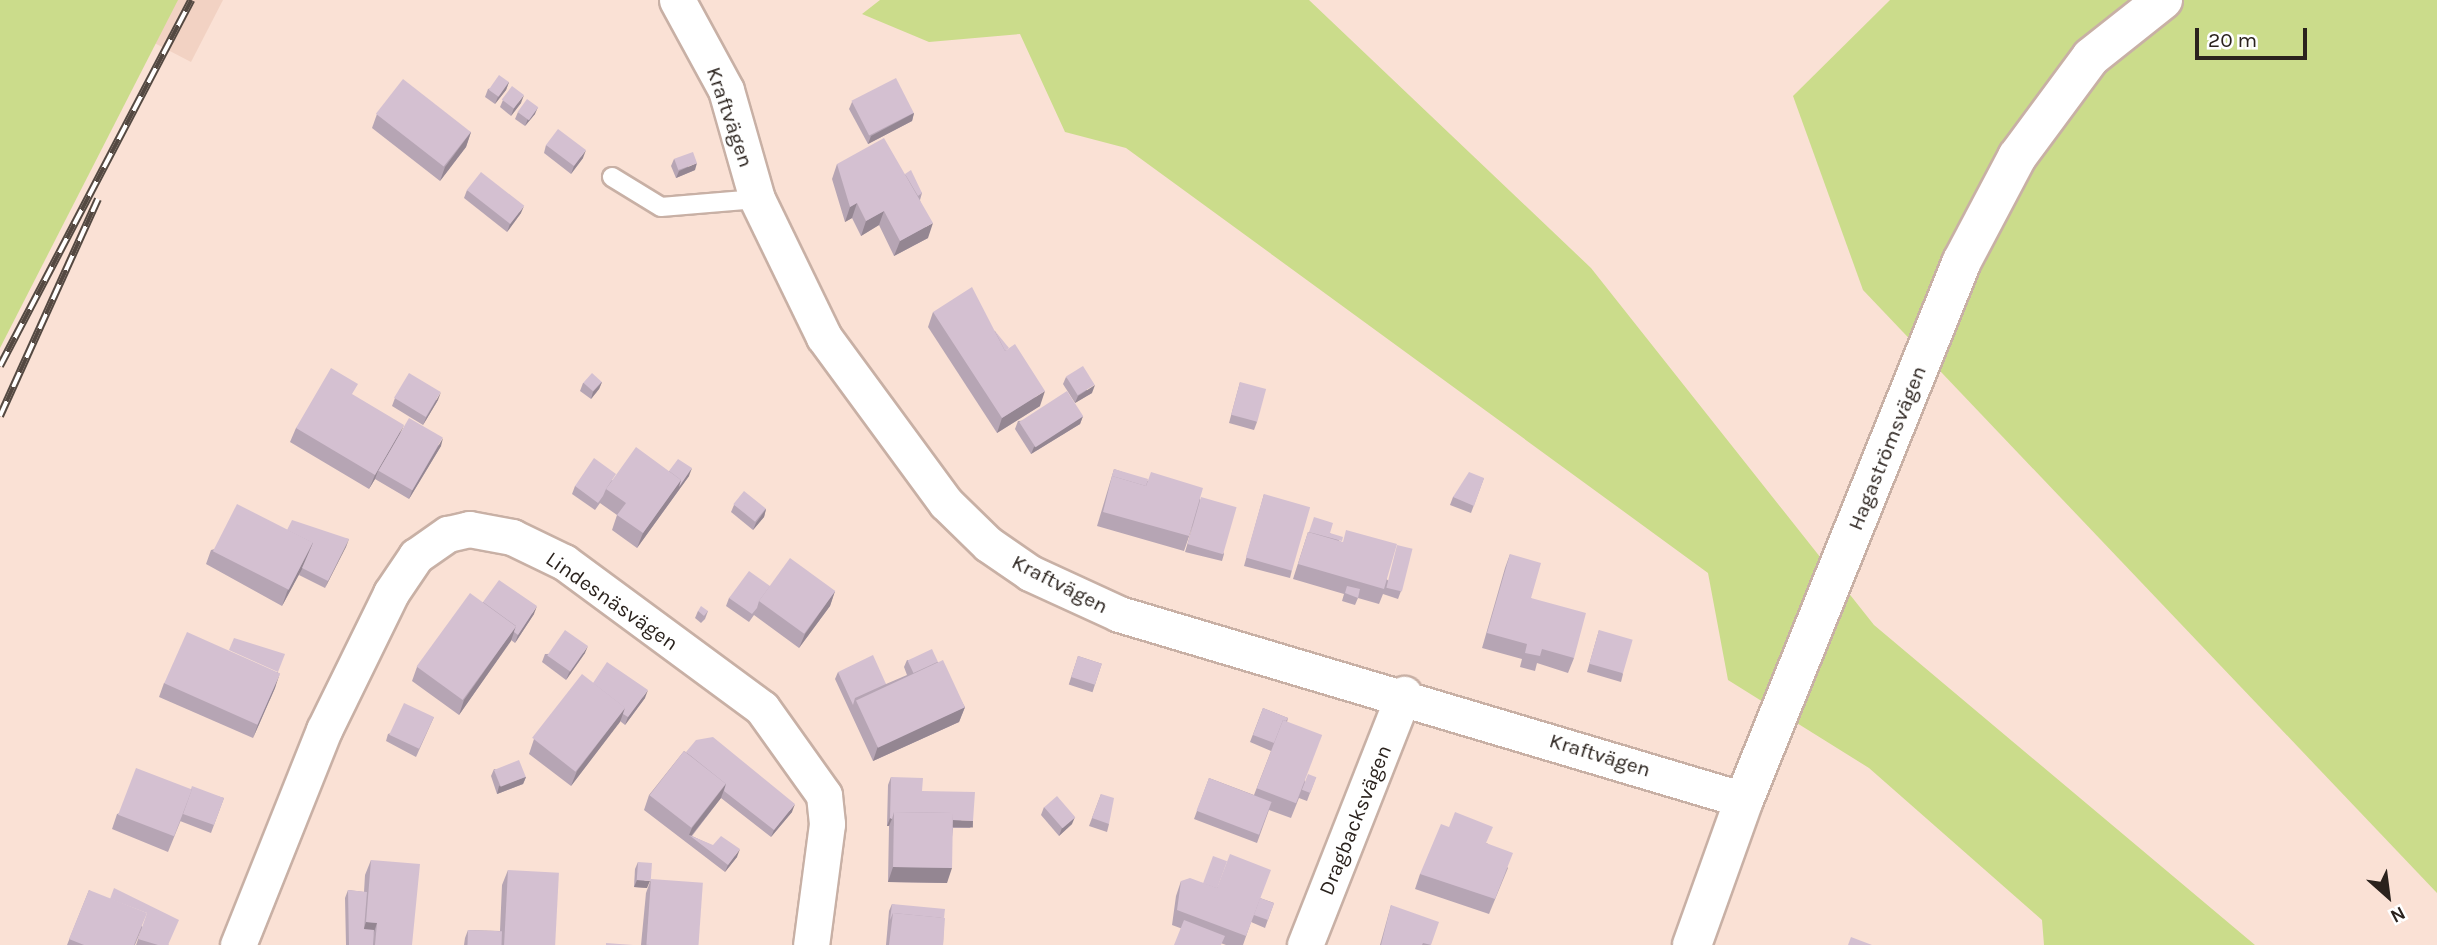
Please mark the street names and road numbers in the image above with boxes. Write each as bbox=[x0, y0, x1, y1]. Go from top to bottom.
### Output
street label: Kraftvägen bbox=[701, 64, 759, 170]
street label: Hagaströmsvägen bbox=[1843, 362, 1931, 534]
street label: Lindesnäsvägen bbox=[541, 546, 683, 656]
street label: Kraftvägen bbox=[1008, 549, 1112, 619]
street label: Kraftvägen bbox=[1546, 728, 1654, 782]
street label: Dragbacksvägen bbox=[1313, 741, 1397, 899]

